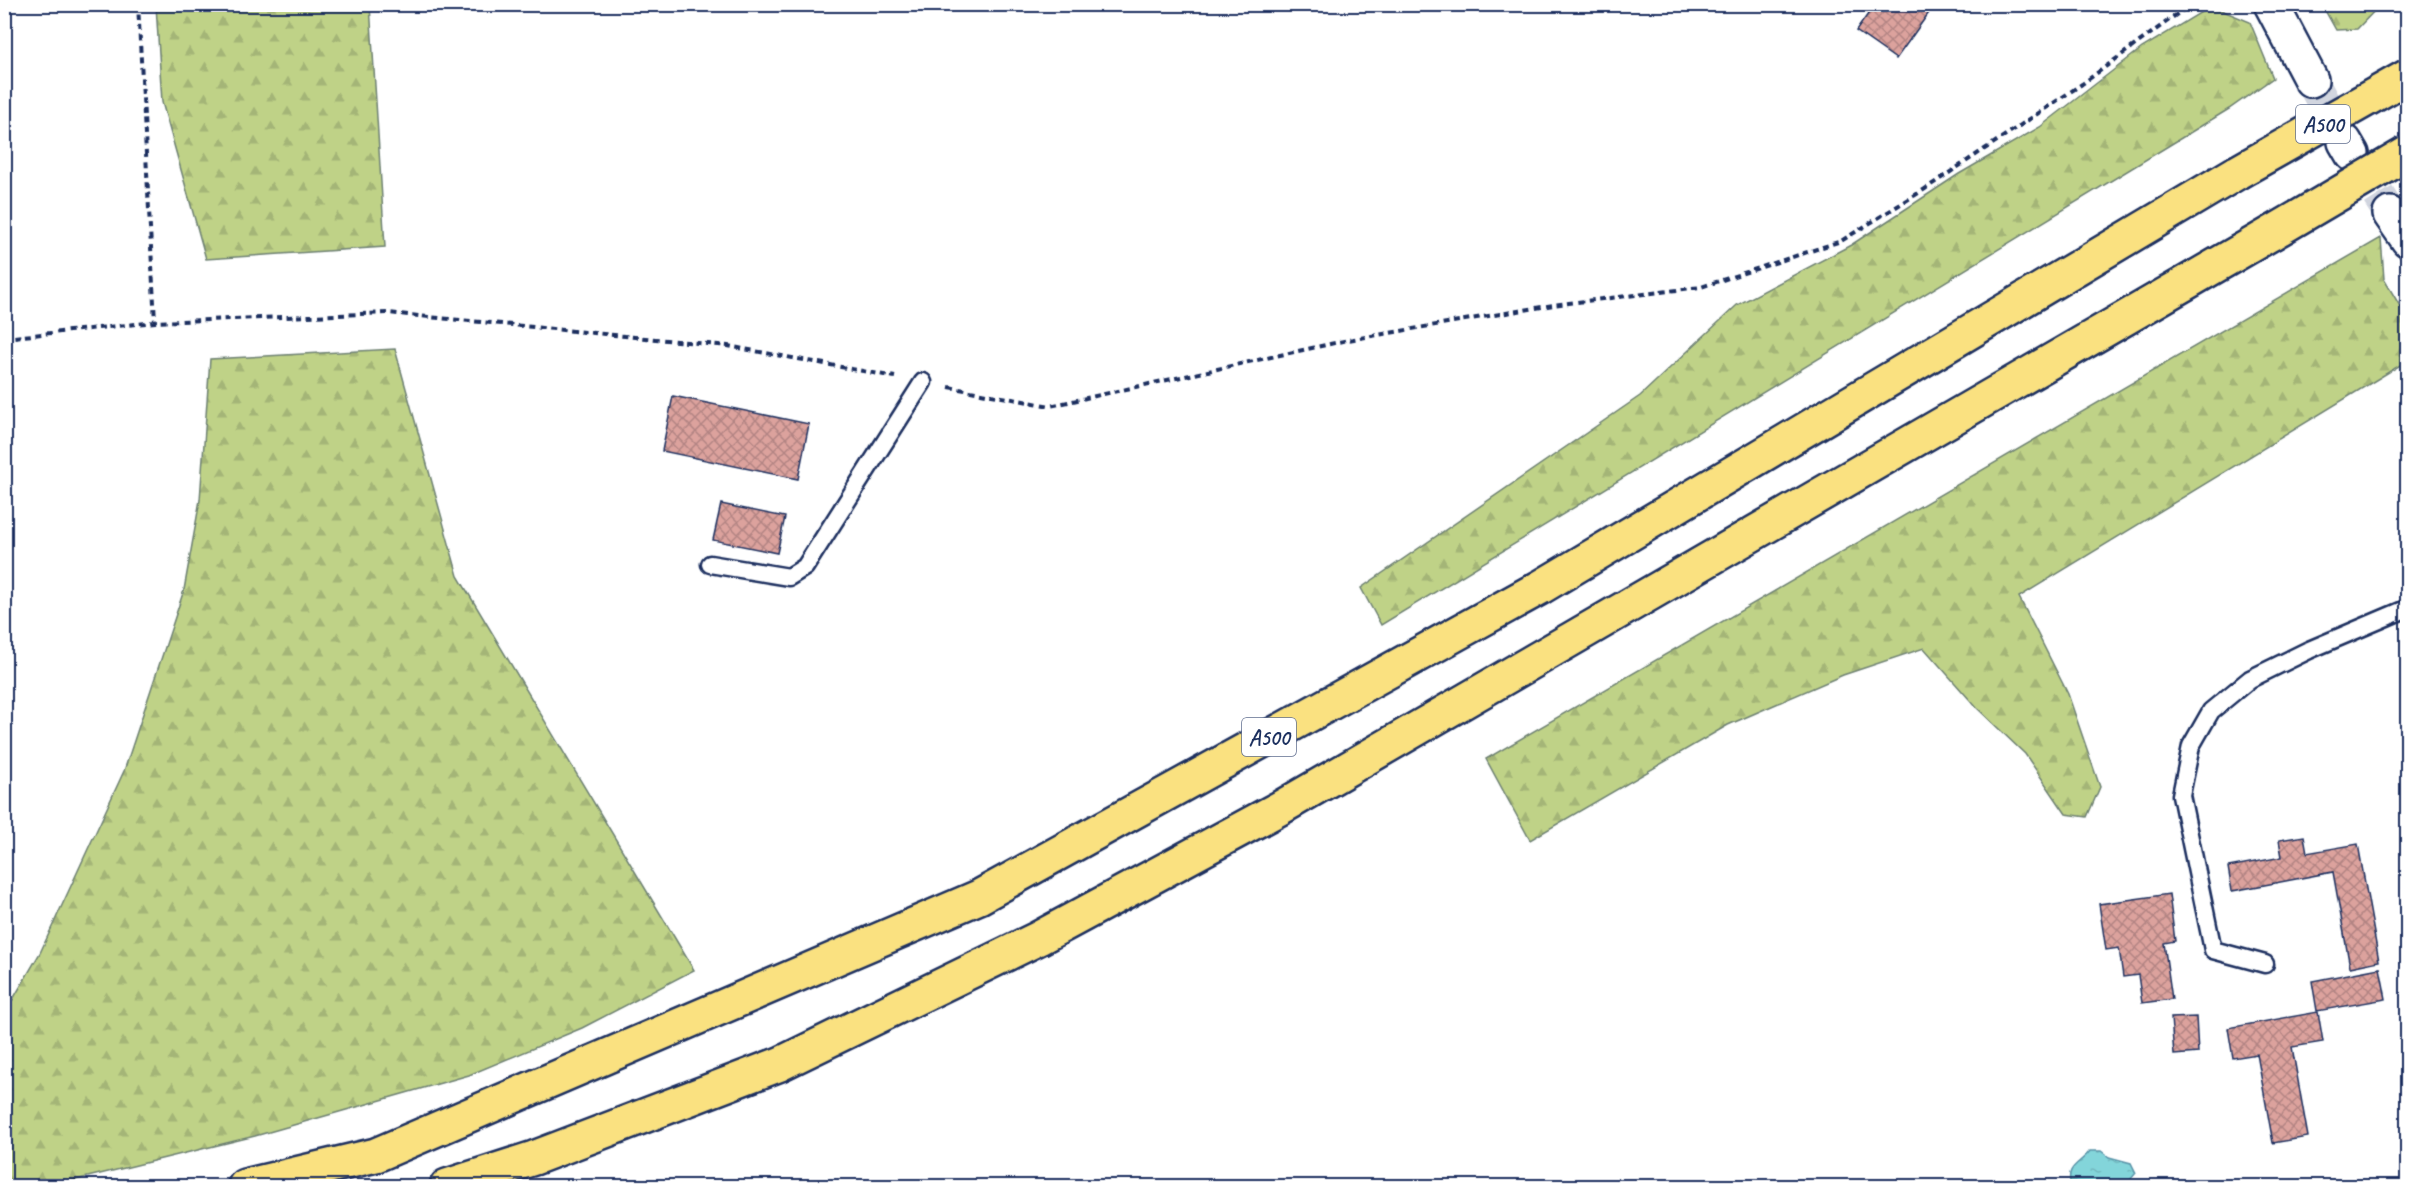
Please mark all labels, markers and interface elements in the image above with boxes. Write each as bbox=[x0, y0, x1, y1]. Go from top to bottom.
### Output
road number: A500 bbox=[2296, 105, 2350, 143]
road number: A500 bbox=[1242, 718, 1296, 756]

